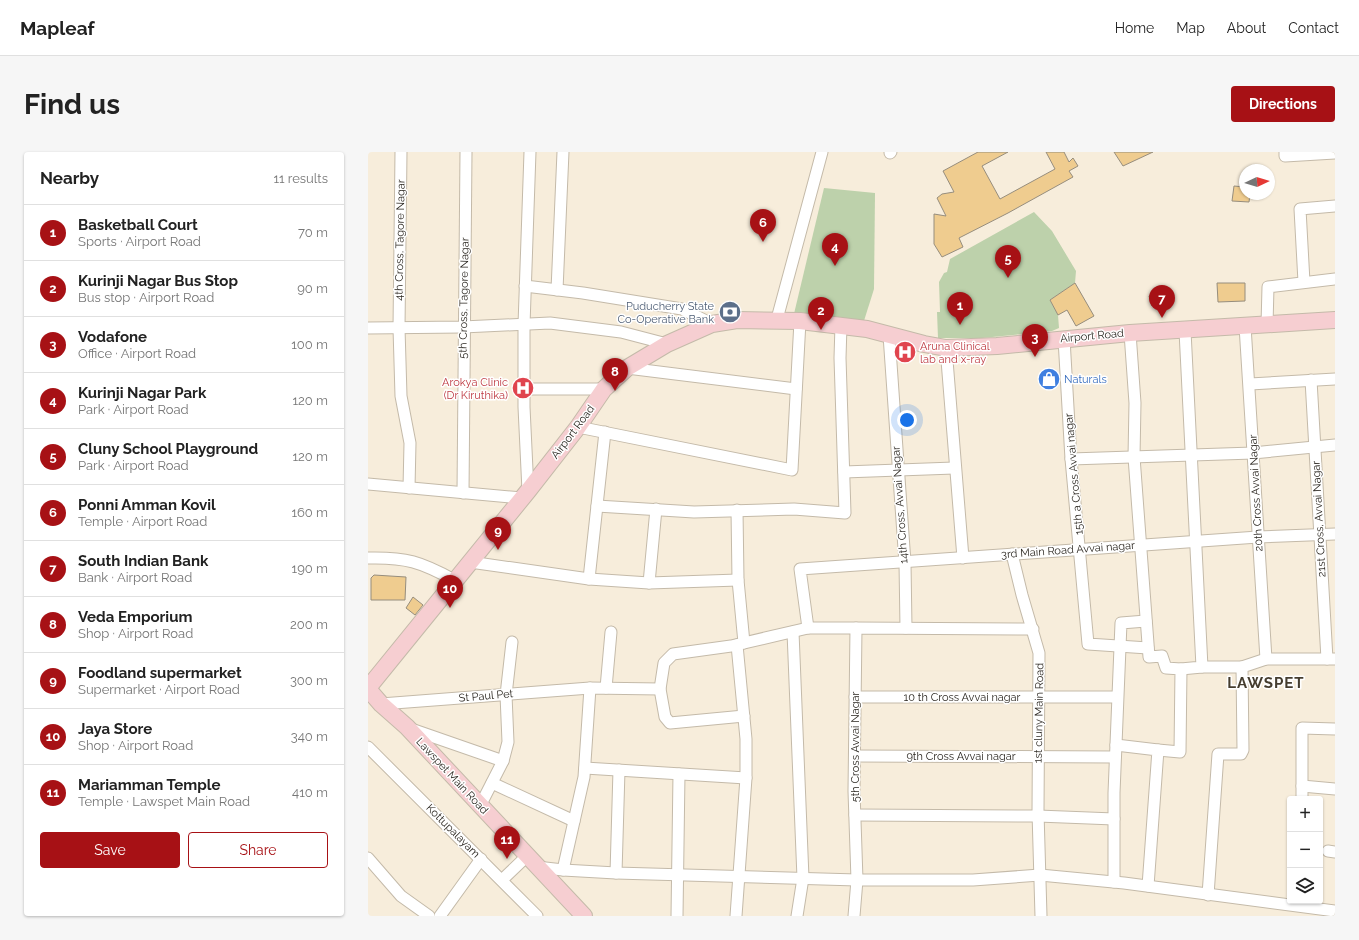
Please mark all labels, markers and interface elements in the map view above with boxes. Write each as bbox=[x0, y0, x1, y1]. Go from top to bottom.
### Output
text: Mapleaf bbox=[20, 17, 95, 39]
text: Home bbox=[1115, 20, 1154, 36]
text: Map bbox=[1176, 20, 1205, 36]
text: About bbox=[1227, 20, 1266, 36]
text: Contact bbox=[1288, 20, 1339, 36]
button: Directions bbox=[1231, 86, 1335, 122]
text: Find us bbox=[24, 88, 120, 121]
north arrow bbox=[1239, 164, 1275, 200]
text: Nearby bbox=[40, 168, 99, 188]
text: 11 results bbox=[273, 171, 328, 186]
street label: 4th Cross, Tagore Nagar bbox=[392, 179, 408, 301]
pin: 6 bbox=[750, 209, 776, 242]
text: Basketball Court bbox=[78, 216, 198, 234]
text: 1 bbox=[50, 225, 56, 240]
text: 70 m bbox=[298, 225, 328, 240]
pin: 4 bbox=[822, 233, 848, 266]
text: Sports · Airport Road bbox=[78, 234, 201, 249]
street label: 5th Cross, Tagore Nagar bbox=[456, 237, 472, 359]
pin: 5 bbox=[995, 245, 1021, 278]
text: Kurinji Nagar Bus Stop bbox=[78, 272, 238, 290]
text: 2 bbox=[49, 281, 57, 296]
text: 90 m bbox=[297, 281, 328, 296]
pin: 7 bbox=[1149, 285, 1175, 318]
text: Bus stop · Airport Road bbox=[78, 290, 214, 305]
pin: 1 bbox=[947, 292, 973, 325]
pin: 2 bbox=[808, 297, 834, 330]
bank icon: Puducherry State Co-Operative Bank bbox=[717, 299, 743, 325]
place label: Puducherry State Co-Operative Bank bbox=[617, 300, 715, 326]
pin: 3 bbox=[1022, 324, 1048, 357]
street label: Airport Road bbox=[1060, 327, 1124, 345]
text: Vodafone bbox=[78, 328, 147, 346]
text: 3 bbox=[49, 337, 57, 352]
text: 100 m bbox=[291, 337, 328, 352]
hospital icon: Aruna Clinical lab and x-ray bbox=[892, 339, 918, 365]
place label: Aruna Clinical lab and x-ray bbox=[920, 340, 990, 366]
text: Office · Airport Road bbox=[78, 346, 196, 361]
pin: 8 bbox=[602, 358, 628, 391]
shop icon: Naturals bbox=[1036, 366, 1062, 392]
place label: Naturals bbox=[1064, 373, 1107, 386]
hospital icon: Arokya Clinic (Dr Kiruthika) bbox=[510, 375, 536, 401]
place label: Arokya Clinic (Dr Kiruthika) bbox=[442, 376, 508, 402]
text: Kurinji Nagar Park bbox=[78, 384, 206, 402]
text: 4 bbox=[49, 393, 57, 408]
text: 120 m bbox=[292, 393, 328, 408]
text: Park · Airport Road bbox=[78, 402, 189, 417]
street label: Airport Road bbox=[549, 403, 597, 461]
your location bbox=[897, 410, 917, 430]
street label: 15th a Cross Avvai nagar bbox=[1062, 412, 1086, 535]
street label: 20th Cross Avvai Nagar bbox=[1246, 434, 1266, 552]
text: Cluny School Playground bbox=[78, 440, 258, 458]
street label: 14th Cross, Avvai Nagar bbox=[889, 446, 911, 564]
text: 5 bbox=[49, 449, 57, 464]
text: 120 m bbox=[292, 449, 328, 464]
text: Park · Airport Road bbox=[78, 458, 189, 473]
street label: 21st Cross, Avvai Nagar bbox=[1309, 460, 1329, 578]
text: Ponni Amman Kovil bbox=[78, 496, 216, 514]
text: 6 bbox=[49, 505, 57, 520]
text: 160 m bbox=[291, 505, 328, 520]
text: Temple · Airport Road bbox=[78, 514, 207, 529]
pin: 9 bbox=[485, 517, 511, 550]
street label: 3rd Main Road Avvai nagar bbox=[1001, 539, 1136, 561]
text: South Indian Bank bbox=[78, 552, 208, 570]
text: 7 bbox=[49, 561, 57, 576]
text: 190 m bbox=[292, 561, 328, 576]
text: Bank · Airport Road bbox=[78, 570, 192, 585]
pin: 10 bbox=[437, 575, 463, 608]
text: Veda Emporium bbox=[78, 608, 192, 626]
text: 8 bbox=[49, 617, 57, 632]
text: 200 m bbox=[290, 617, 328, 632]
text: Shop · Airport Road bbox=[78, 626, 193, 641]
street label: 1st cluny Main Road bbox=[1032, 663, 1046, 763]
text: Foodland supermarket bbox=[78, 664, 242, 682]
text: 9 bbox=[49, 673, 57, 688]
text: 300 m bbox=[290, 673, 328, 688]
district label: LAWSPET bbox=[1227, 674, 1305, 692]
text: Supermarket · Airport Road bbox=[78, 682, 240, 697]
street label: St Paul Pet bbox=[458, 687, 514, 705]
street label: 10 th Cross Avvai nagar bbox=[904, 691, 1021, 704]
street label: 5th Cross Avvai Nagar bbox=[849, 692, 862, 802]
text: Jaya Store bbox=[78, 720, 152, 738]
text: 10 bbox=[46, 729, 60, 744]
text: 340 m bbox=[291, 729, 328, 744]
street label: Lawspet Main Road bbox=[413, 735, 491, 817]
text: Shop · Airport Road bbox=[78, 738, 193, 753]
street label: 9th Cross Avvai nagar bbox=[906, 750, 1016, 763]
text: Mariamman Temple bbox=[78, 776, 221, 794]
text: 11 bbox=[47, 785, 59, 800]
text: 410 m bbox=[292, 785, 328, 800]
text: Temple · Lawspet Main Road bbox=[78, 794, 250, 809]
map controls bbox=[1287, 796, 1323, 904]
button: + bbox=[1287, 796, 1323, 832]
street label: Kottupalayam bbox=[423, 801, 483, 861]
pin: 11 bbox=[494, 826, 520, 859]
button: Save bbox=[40, 832, 180, 868]
button: Share bbox=[188, 832, 328, 868]
button: − bbox=[1287, 832, 1323, 868]
button: layers bbox=[1287, 868, 1323, 904]

